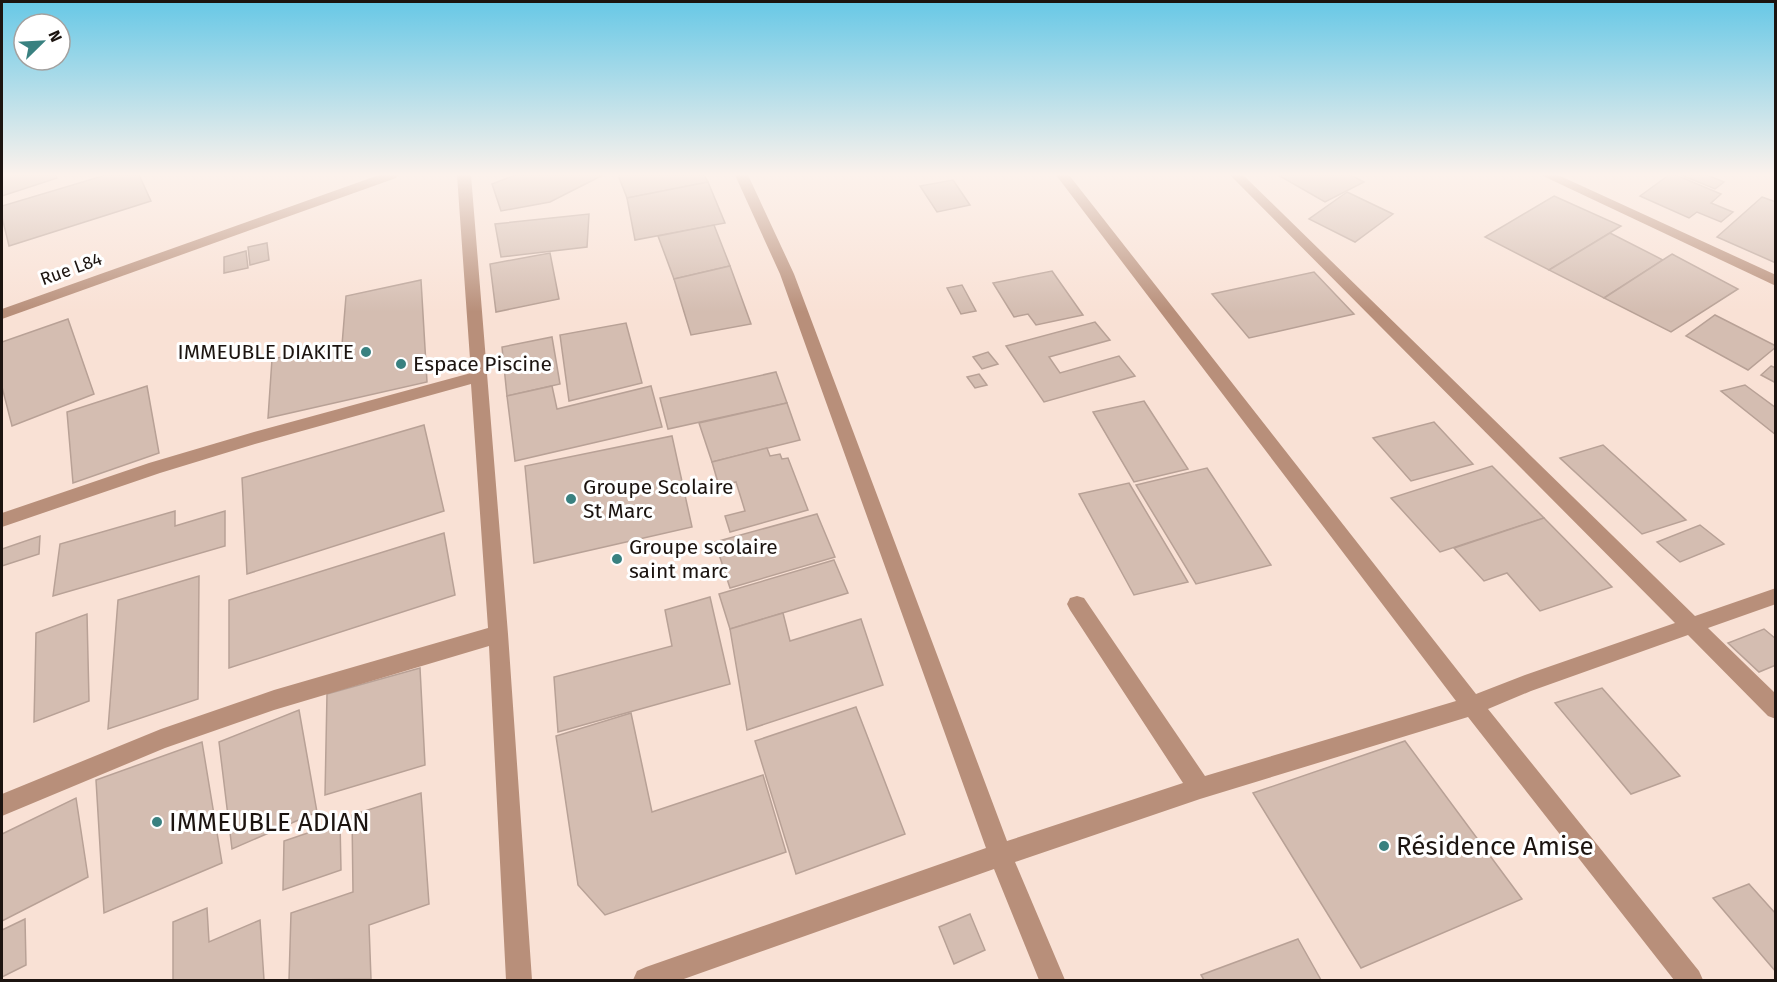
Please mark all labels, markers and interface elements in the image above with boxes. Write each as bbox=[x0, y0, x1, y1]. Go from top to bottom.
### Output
north arrow bbox=[12, 12, 72, 72]
text: N bbox=[44, 27, 66, 45]
street label: Rue L84 bbox=[37, 248, 105, 290]
place label: IMMEUBLE DIAKITE bbox=[178, 339, 354, 365]
marker: IMMEUBLE DIAKITE bbox=[359, 345, 373, 359]
place label: Espace Piscine bbox=[413, 351, 552, 377]
marker: Espace Piscine bbox=[394, 357, 408, 371]
place label: Groupe Scolaire St Marc bbox=[583, 474, 733, 524]
marker: Groupe Scolaire St Marc bbox=[564, 492, 578, 506]
place label: Groupe scolaire saint marc bbox=[629, 534, 778, 584]
marker: Groupe scolaire saint marc bbox=[610, 552, 624, 566]
place label: IMMEUBLE ADIAN bbox=[169, 807, 370, 838]
marker: IMMEUBLE ADIAN bbox=[150, 815, 164, 829]
place label: Résidence Amise bbox=[1396, 831, 1594, 862]
marker: Résidence Amise bbox=[1377, 839, 1391, 853]

